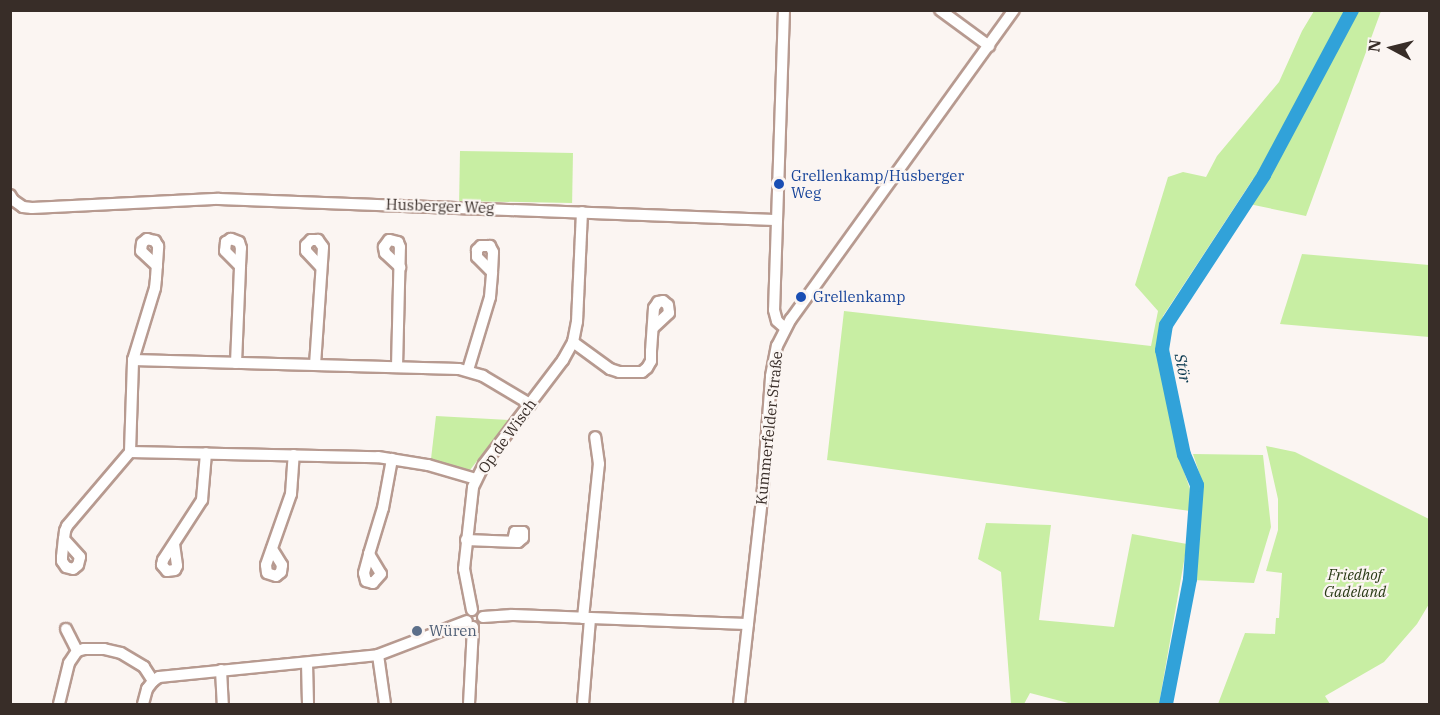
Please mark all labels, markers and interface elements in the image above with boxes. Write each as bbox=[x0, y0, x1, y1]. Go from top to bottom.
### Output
north arrow bbox=[1362, 18, 1422, 78]
text: N bbox=[1363, 38, 1385, 53]
place label: Grellenkamp/Husberger Weg bbox=[791, 166, 964, 201]
marker: Grellenkamp/Husberger Weg bbox=[772, 177, 786, 191]
street label: Husberger Weg bbox=[385, 195, 495, 217]
place label: Grellenkamp bbox=[813, 288, 906, 306]
marker: Grellenkamp bbox=[794, 290, 808, 304]
street label: Kummerfelder Straße bbox=[752, 350, 786, 506]
water label: Stör bbox=[1171, 352, 1195, 384]
street label: Op de Wisch bbox=[474, 395, 540, 477]
park label: Friedhof Gadeland bbox=[1324, 565, 1386, 600]
place label: Würen bbox=[429, 622, 477, 640]
marker: Würen bbox=[410, 624, 424, 638]

